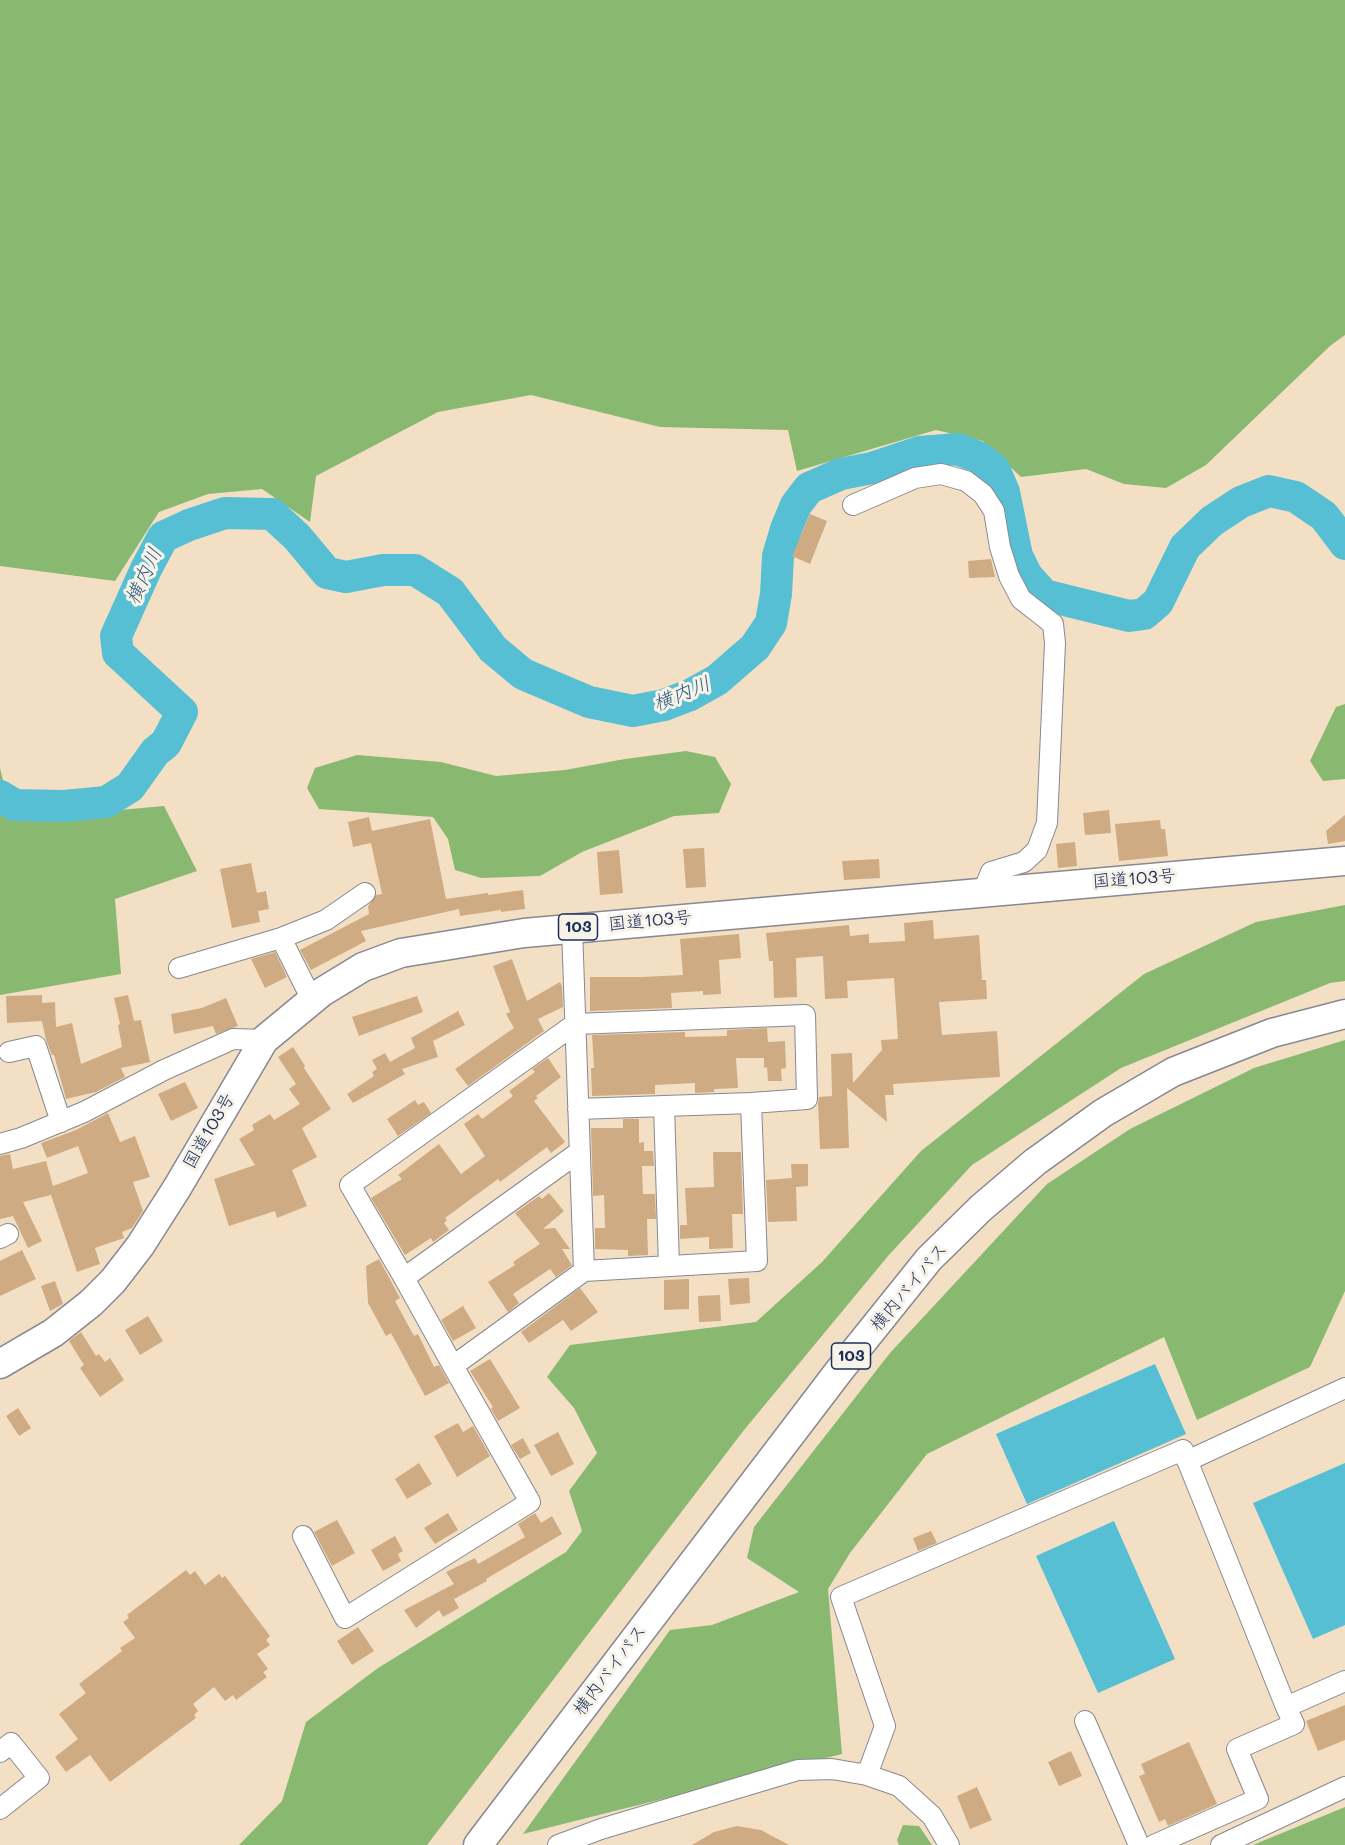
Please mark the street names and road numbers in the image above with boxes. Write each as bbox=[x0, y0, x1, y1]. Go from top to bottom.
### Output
street label: 国道103号 bbox=[1091, 865, 1177, 893]
street label: 国道103号 bbox=[607, 907, 693, 935]
road number: 103 bbox=[558, 914, 598, 940]
street label: 国道103号 bbox=[179, 1089, 239, 1173]
street label: 横内バイパス bbox=[866, 1239, 952, 1335]
road number: 103 bbox=[832, 1343, 870, 1369]
street label: 横内バイパス bbox=[569, 1620, 651, 1720]

